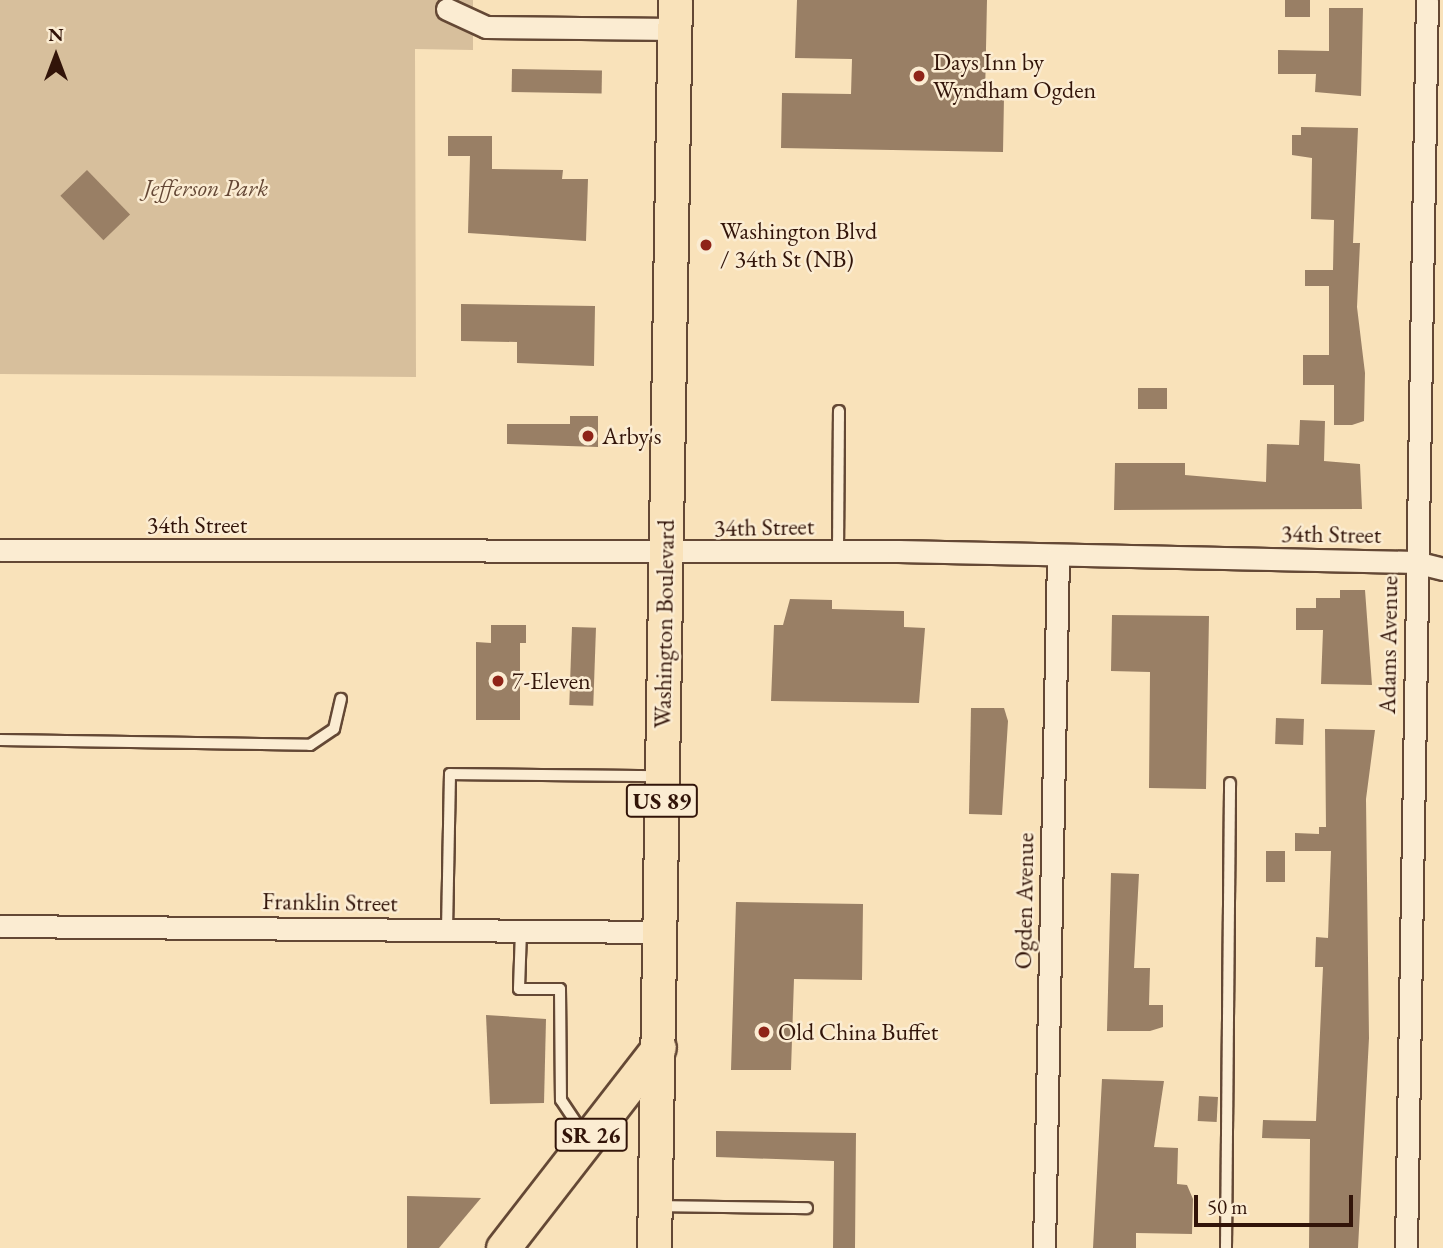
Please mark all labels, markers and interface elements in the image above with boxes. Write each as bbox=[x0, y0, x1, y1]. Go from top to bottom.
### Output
north arrow bbox=[21, 21, 91, 91]
text: N bbox=[48, 22, 64, 47]
place label: Days Inn by Wyndham Ogden bbox=[933, 48, 1096, 104]
marker: Days Inn by Wyndham Ogden bbox=[911, 68, 927, 84]
park label: Jefferson Park bbox=[144, 174, 268, 202]
place label: Washington Blvd / 34th St (NB) bbox=[720, 217, 877, 273]
marker: Washington Blvd / 34th St (NB) bbox=[698, 237, 714, 253]
place label: Arby's bbox=[602, 422, 661, 450]
marker: Arby's bbox=[580, 428, 596, 444]
street label: 34th Street bbox=[147, 511, 247, 539]
street label: 34th Street bbox=[714, 512, 814, 542]
street label: Washington Boulevard bbox=[648, 519, 680, 729]
street label: 34th Street bbox=[1281, 519, 1381, 549]
street label: Adams Avenue bbox=[1372, 576, 1404, 714]
place label: 7-Eleven bbox=[512, 667, 591, 695]
marker: 7-Eleven bbox=[490, 673, 506, 689]
road number: US 89 bbox=[625, 782, 699, 820]
street label: Ogden Avenue bbox=[1008, 832, 1040, 970]
street label: Franklin Street bbox=[262, 886, 398, 918]
place label: Old China Buffet bbox=[778, 1018, 938, 1046]
marker: Old China Buffet bbox=[756, 1024, 772, 1040]
road number: SR 26 bbox=[554, 1116, 628, 1154]
scale bar bbox=[1198, 1182, 1357, 1226]
text: 50 m bbox=[1207, 1193, 1248, 1220]

